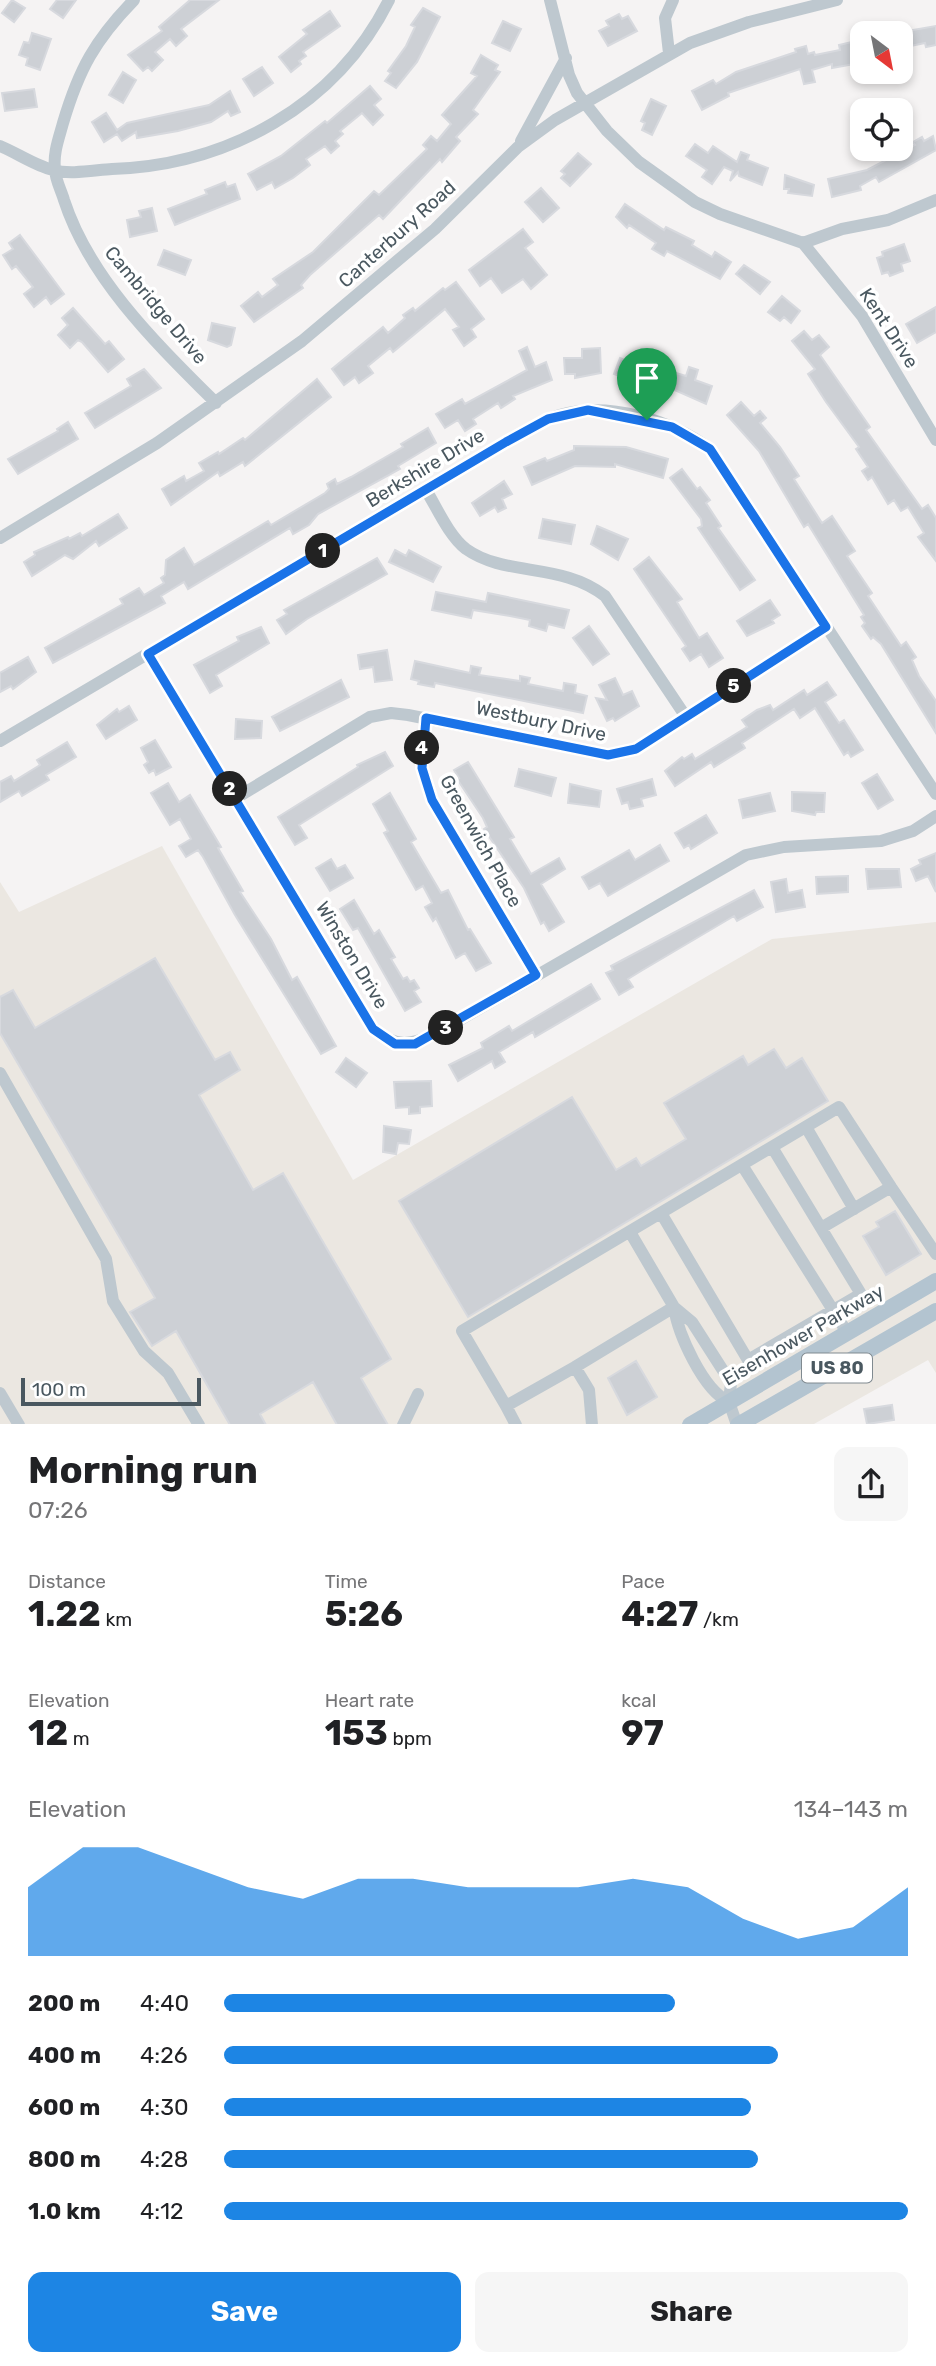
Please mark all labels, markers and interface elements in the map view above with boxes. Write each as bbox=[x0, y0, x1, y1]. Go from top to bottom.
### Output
north arrow bbox=[850, 21, 914, 84]
map controls bbox=[850, 21, 913, 161]
button: locate bbox=[850, 98, 913, 161]
street label: Canterbury Road bbox=[334, 175, 460, 293]
street label: Cambridge Drive bbox=[100, 241, 212, 369]
street label: Kent Drive bbox=[855, 284, 923, 372]
pin bbox=[617, 348, 677, 420]
icon: arrive bbox=[628, 359, 666, 397]
street label: Berkshire Drive bbox=[362, 424, 488, 512]
pin: 1 bbox=[306, 534, 340, 568]
text: 1 bbox=[318, 539, 327, 562]
pin: 5 bbox=[716, 668, 752, 704]
text: 5 bbox=[727, 674, 740, 697]
street label: Westbury Drive bbox=[474, 696, 608, 746]
pin: 4 bbox=[404, 730, 440, 766]
text: 4 bbox=[415, 736, 428, 759]
street label: Greenwich Place bbox=[435, 771, 527, 911]
pin: 2 bbox=[212, 772, 247, 806]
text: 2 bbox=[223, 777, 236, 800]
street label: Winston Drive bbox=[311, 897, 393, 1013]
pin: 3 bbox=[428, 1010, 464, 1046]
text: 3 bbox=[439, 1016, 452, 1039]
street label: Eisenhower Parkway bbox=[718, 1279, 888, 1391]
road number: US 80 bbox=[802, 1353, 872, 1382]
scale bar bbox=[21, 1376, 201, 1407]
text: 100 m bbox=[32, 1378, 86, 1401]
text: Morning run bbox=[28, 1447, 258, 1493]
button: share bbox=[834, 1447, 908, 1521]
text: 07:26 bbox=[28, 1496, 88, 1524]
text: Distance bbox=[28, 1570, 106, 1593]
text: Time bbox=[325, 1570, 368, 1593]
text: Pace bbox=[621, 1570, 665, 1593]
text: 1.22 bbox=[28, 1593, 101, 1635]
text: 5:26 bbox=[325, 1593, 403, 1635]
text: 4:27 bbox=[621, 1593, 698, 1635]
text: km bbox=[101, 1608, 132, 1631]
text: /km bbox=[698, 1608, 739, 1631]
text: Elevation bbox=[28, 1689, 109, 1712]
text: Heart rate bbox=[325, 1689, 414, 1712]
text: kcal bbox=[621, 1689, 656, 1712]
text: 12 bbox=[28, 1712, 68, 1754]
text: 153 bbox=[325, 1712, 388, 1754]
text: 97 bbox=[621, 1712, 664, 1754]
text: m bbox=[68, 1727, 90, 1750]
text: bpm bbox=[388, 1727, 432, 1750]
text: Elevation bbox=[28, 1795, 127, 1823]
text: 134–143 m bbox=[794, 1795, 908, 1823]
text: 200 m bbox=[28, 1989, 100, 2017]
text: 4:40 bbox=[140, 1989, 189, 2017]
text: 400 m bbox=[28, 2041, 101, 2069]
text: 4:26 bbox=[140, 2041, 188, 2069]
text: 600 m bbox=[28, 2093, 100, 2121]
text: 4:30 bbox=[140, 2093, 189, 2121]
text: 800 m bbox=[28, 2145, 101, 2173]
text: 4:28 bbox=[140, 2145, 188, 2173]
text: 1.0 km bbox=[28, 2197, 101, 2225]
text: 4:12 bbox=[140, 2197, 184, 2225]
button: Save bbox=[28, 2272, 461, 2352]
button: Share bbox=[475, 2272, 908, 2352]

